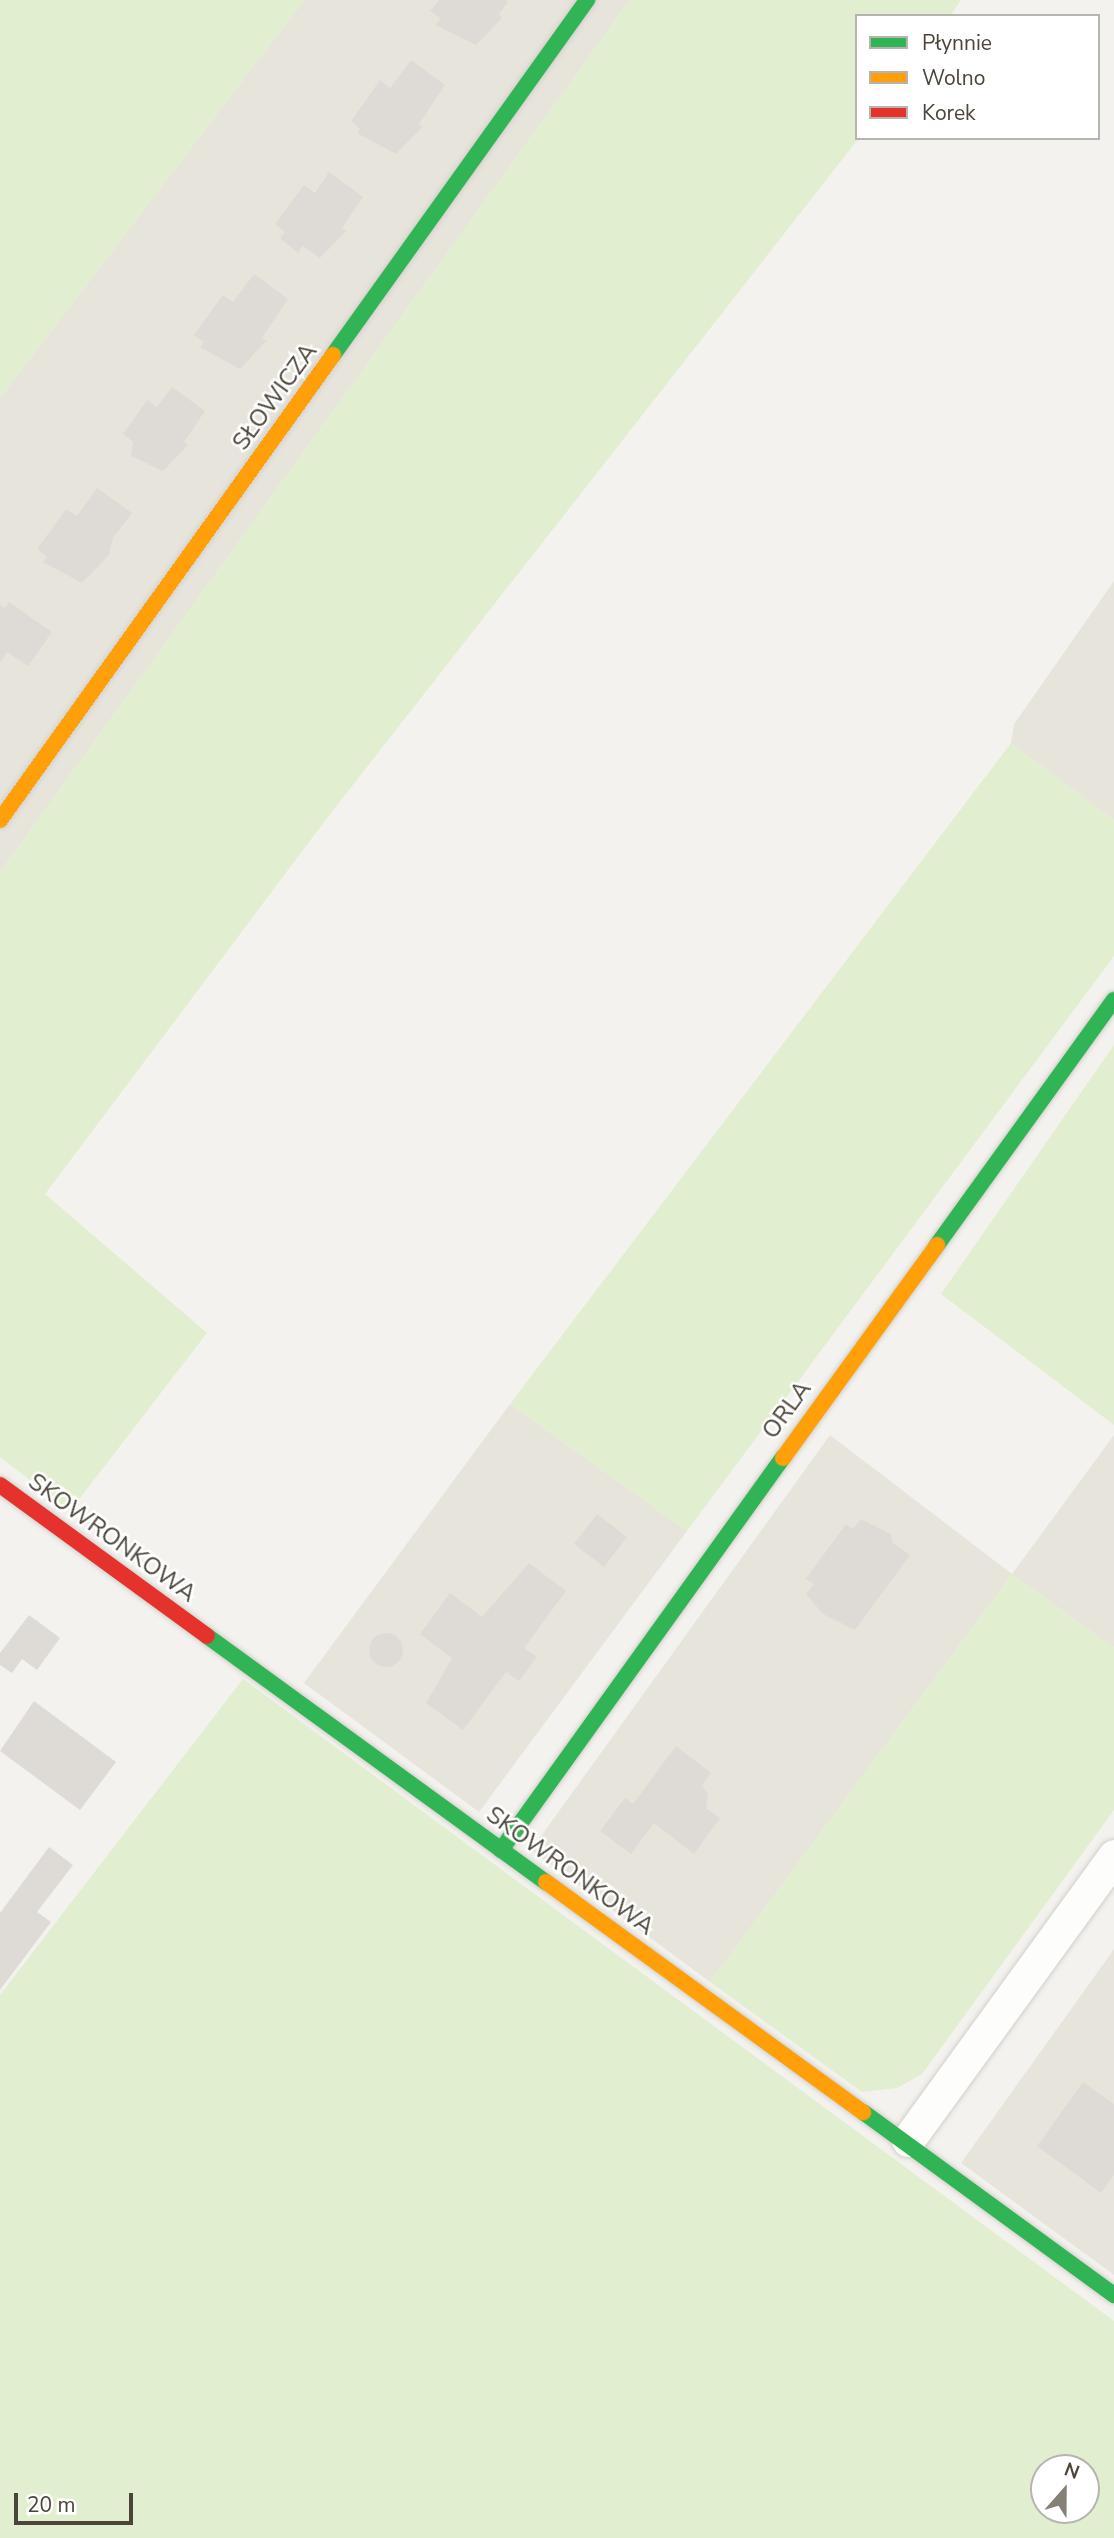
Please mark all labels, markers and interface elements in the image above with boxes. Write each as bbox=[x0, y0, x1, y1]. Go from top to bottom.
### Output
legend bbox=[855, 14, 1100, 140]
text: Płynnie bbox=[922, 29, 992, 57]
text: Wolno bbox=[922, 64, 985, 92]
text: Korek bbox=[922, 99, 976, 127]
street label: SŁOWICZA bbox=[227, 338, 323, 456]
street label: ORLA bbox=[756, 1375, 818, 1445]
street label: SKOWRONKOWA bbox=[22, 1467, 202, 1609]
street label: SKOWRONKOWA bbox=[480, 1800, 660, 1942]
north arrow bbox=[1030, 2454, 1100, 2524]
text: N bbox=[1061, 2457, 1083, 2486]
scale bar bbox=[18, 2478, 136, 2522]
text: 20 m bbox=[27, 2491, 76, 2519]

